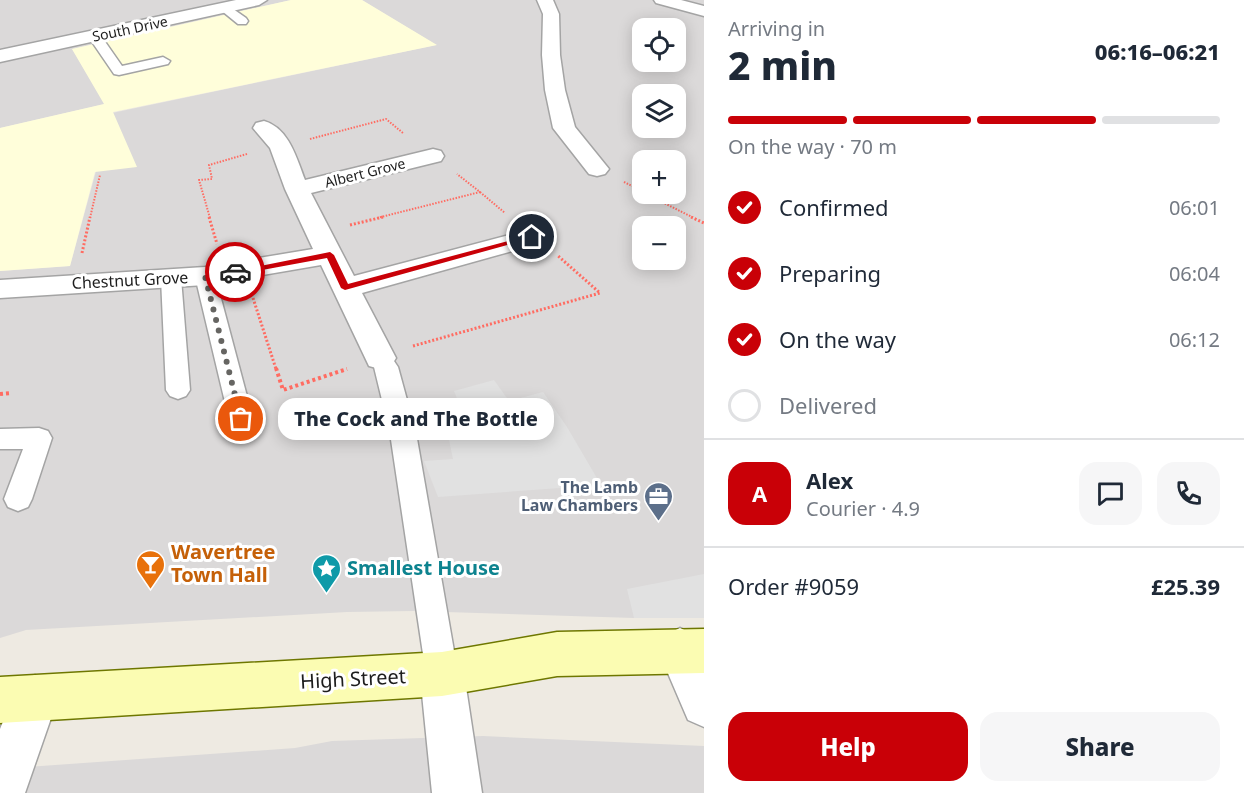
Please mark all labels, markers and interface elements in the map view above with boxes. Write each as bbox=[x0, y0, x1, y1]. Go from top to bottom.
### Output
street label: South Drive bbox=[90, 11, 170, 46]
text: Arriving in bbox=[728, 15, 825, 42]
map controls bbox=[632, 18, 686, 270]
button: locate bbox=[632, 18, 686, 72]
text: 06:16–06:21 bbox=[1095, 36, 1220, 66]
text: 2 min bbox=[728, 38, 837, 91]
button: layers bbox=[632, 84, 686, 138]
text: On the way · 70 m bbox=[728, 133, 897, 160]
button: + bbox=[632, 150, 686, 204]
street label: Albert Grove bbox=[323, 153, 407, 192]
icon: check bbox=[728, 191, 761, 224]
text: Confirmed bbox=[779, 192, 889, 222]
text: 06:01 bbox=[1169, 194, 1220, 221]
pin bbox=[506, 211, 557, 262]
button: − bbox=[632, 216, 686, 270]
icon: home bbox=[515, 220, 548, 253]
courier bbox=[205, 242, 265, 302]
icon: car bbox=[219, 256, 252, 289]
icon: check bbox=[728, 257, 761, 290]
text: Preparing bbox=[779, 258, 881, 288]
text: 06:04 bbox=[1169, 260, 1220, 287]
street label: Chestnut Grove bbox=[71, 266, 189, 294]
icon: check bbox=[728, 323, 761, 356]
text: On the way bbox=[779, 324, 896, 354]
text: 06:12 bbox=[1169, 326, 1220, 353]
text: Delivered bbox=[779, 390, 877, 420]
pin bbox=[215, 393, 266, 444]
callout: The Cock and The Bottle bbox=[277, 398, 553, 440]
icon: bag bbox=[224, 402, 257, 435]
text: The Cock and The Bottle bbox=[294, 405, 538, 432]
button: chat bbox=[1079, 462, 1142, 525]
button: phone bbox=[1157, 462, 1220, 525]
text: Alex bbox=[806, 465, 853, 495]
place label: The Lamb Law Chambers bbox=[521, 476, 638, 516]
text: A bbox=[752, 478, 767, 508]
office icon: The Lamb Law Chambers bbox=[643, 480, 675, 522]
text: Courier · 4.9 bbox=[806, 495, 920, 522]
place label: Wavertree Town Hall bbox=[171, 538, 275, 588]
bar icon: Wavertree Town Hall bbox=[134, 548, 166, 590]
place icon: Smallest House bbox=[310, 552, 342, 594]
place label: Smallest House bbox=[347, 554, 500, 581]
text: Order #9059 bbox=[728, 571, 859, 601]
text: £25.39 bbox=[1151, 571, 1220, 601]
street label: High Street bbox=[299, 662, 406, 695]
button: Help bbox=[728, 712, 968, 781]
button: Share bbox=[980, 712, 1220, 781]

